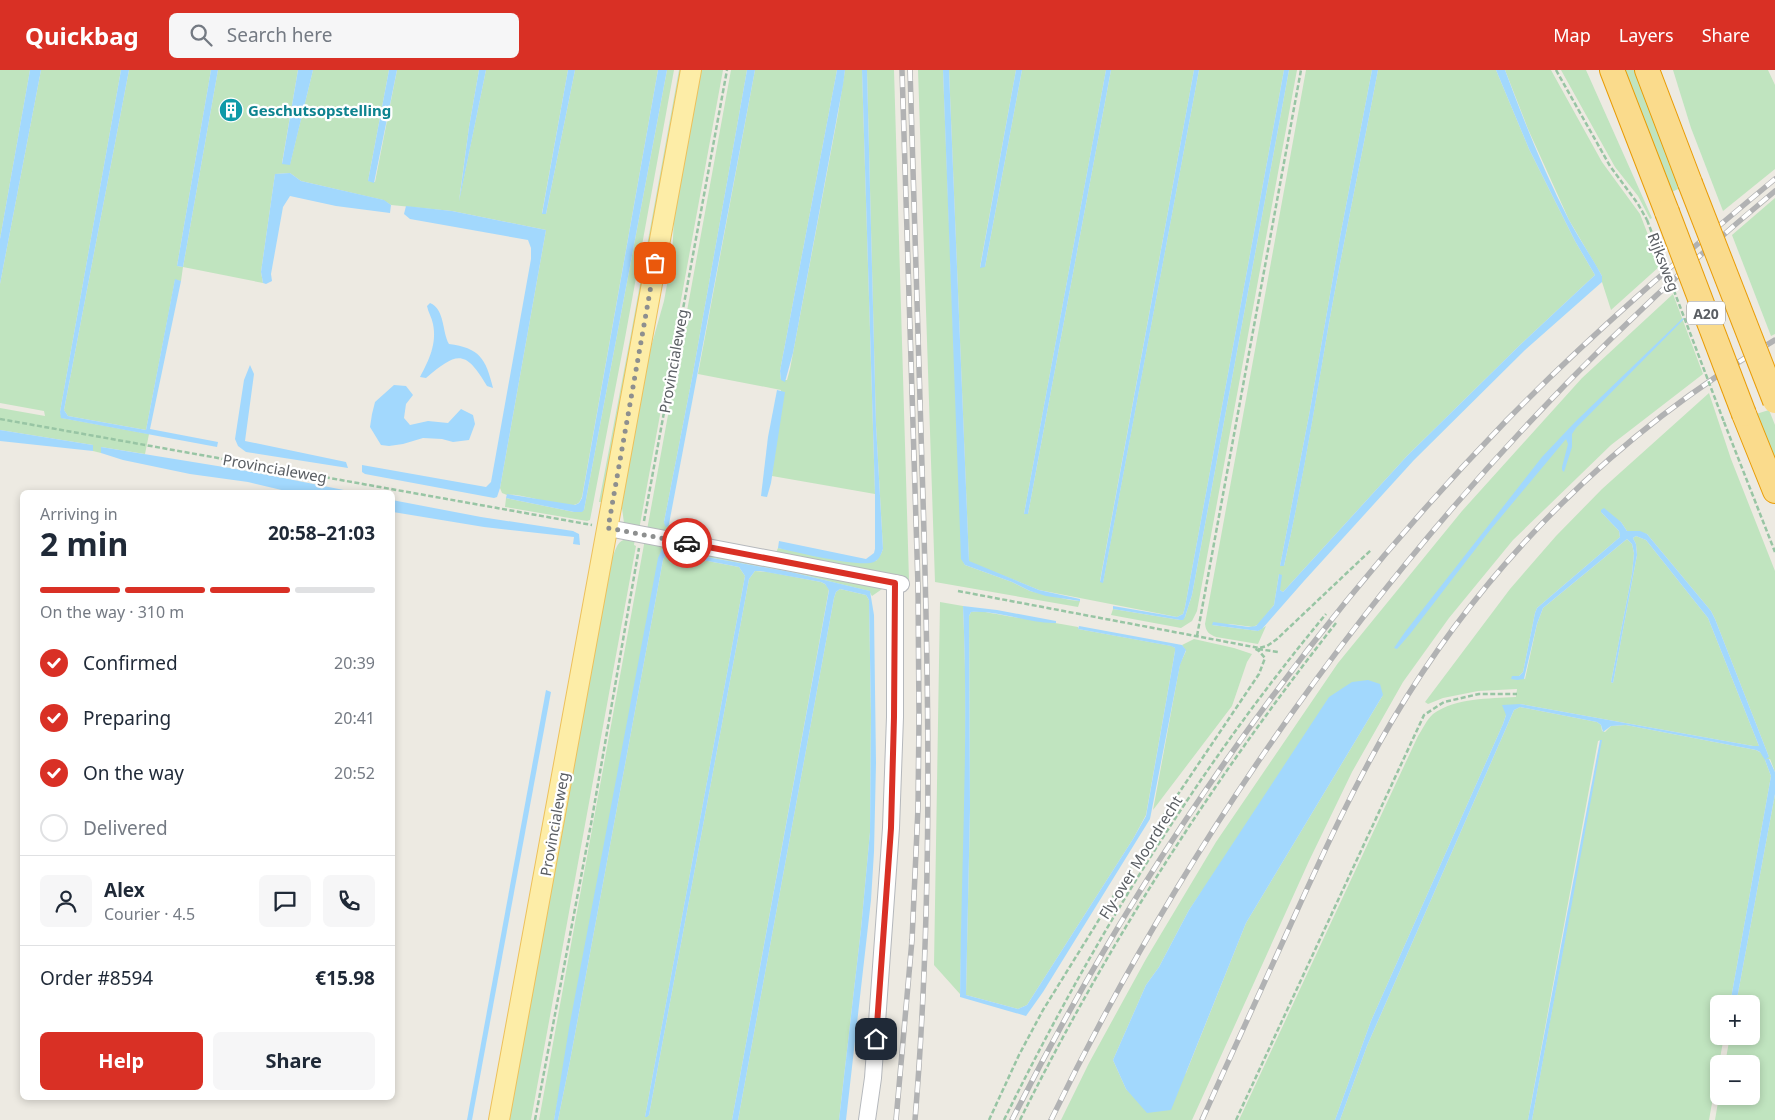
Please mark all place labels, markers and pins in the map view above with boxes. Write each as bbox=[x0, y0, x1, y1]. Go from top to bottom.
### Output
building icon: Geschutsopstelling bbox=[218, 97, 244, 123]
place label: Geschutsopstelling bbox=[248, 100, 391, 120]
pin bbox=[634, 242, 676, 284]
pin bbox=[855, 1018, 897, 1060]

